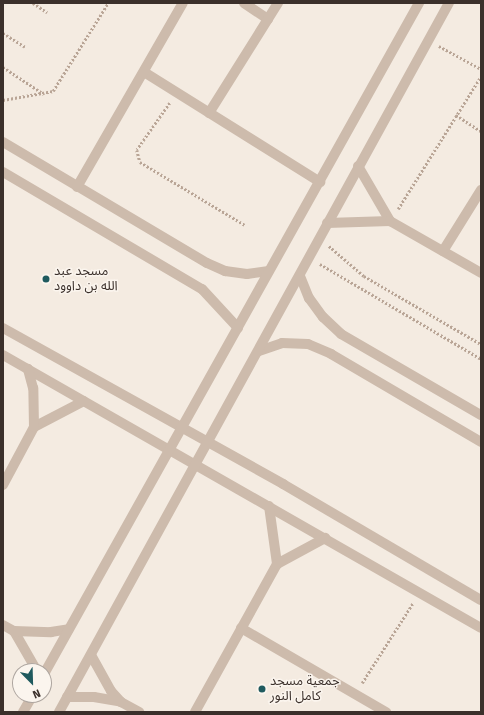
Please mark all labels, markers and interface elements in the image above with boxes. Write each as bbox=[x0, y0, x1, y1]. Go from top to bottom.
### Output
place label: مسجد عبد الله بن داوود bbox=[54, 264, 118, 295]
marker: مسجد عبد الله بن داوود bbox=[41, 274, 51, 284]
north arrow bbox=[12, 663, 52, 703]
place label: جمعية مسجد كامل النور bbox=[270, 674, 340, 705]
marker: جمعية مسجد كامل النور bbox=[257, 684, 267, 694]
text: N bbox=[31, 686, 42, 701]

